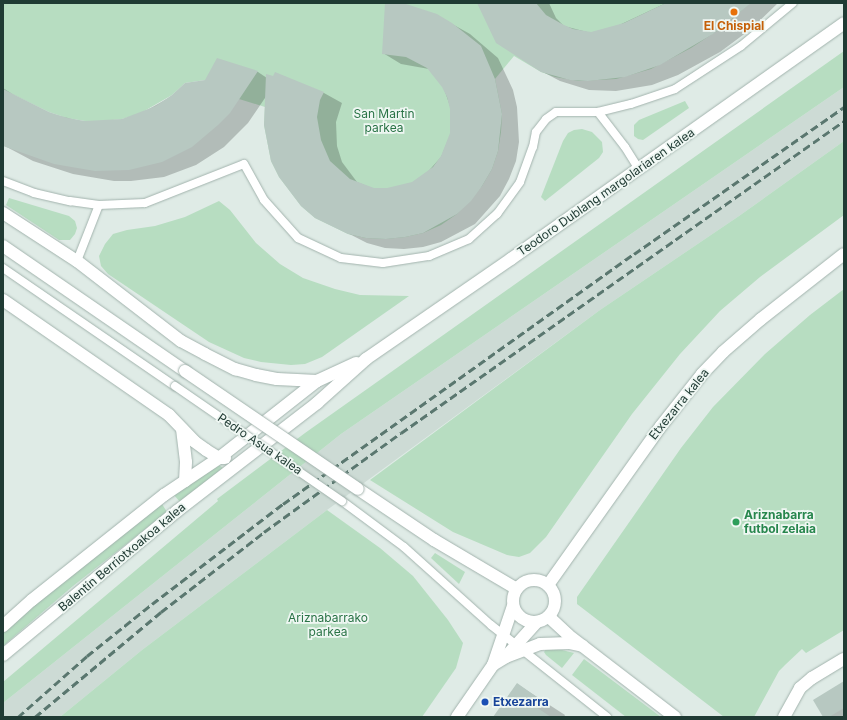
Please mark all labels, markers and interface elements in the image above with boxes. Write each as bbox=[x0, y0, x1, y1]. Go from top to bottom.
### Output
marker: El Chispial bbox=[729, 7, 739, 17]
place label: El Chispial bbox=[704, 19, 764, 33]
park label: San Martin parkea bbox=[353, 107, 415, 135]
street label: Teodoro Dublang margolariaren kalea bbox=[515, 125, 697, 259]
street label: Etxezarra kalea bbox=[646, 366, 712, 442]
street label: Pedro Asua kalea bbox=[215, 410, 305, 478]
street label: Balentin Berriotxoakoa kalea bbox=[56, 500, 188, 614]
place label: Ariznabarra futbol zelaia bbox=[744, 508, 816, 536]
marker: Ariznabarra futbol zelaia bbox=[731, 517, 741, 527]
park label: Ariznabarrako parkea bbox=[288, 611, 368, 639]
place label: Etxezarra bbox=[493, 695, 549, 709]
marker: Etxezarra bbox=[480, 697, 490, 707]

